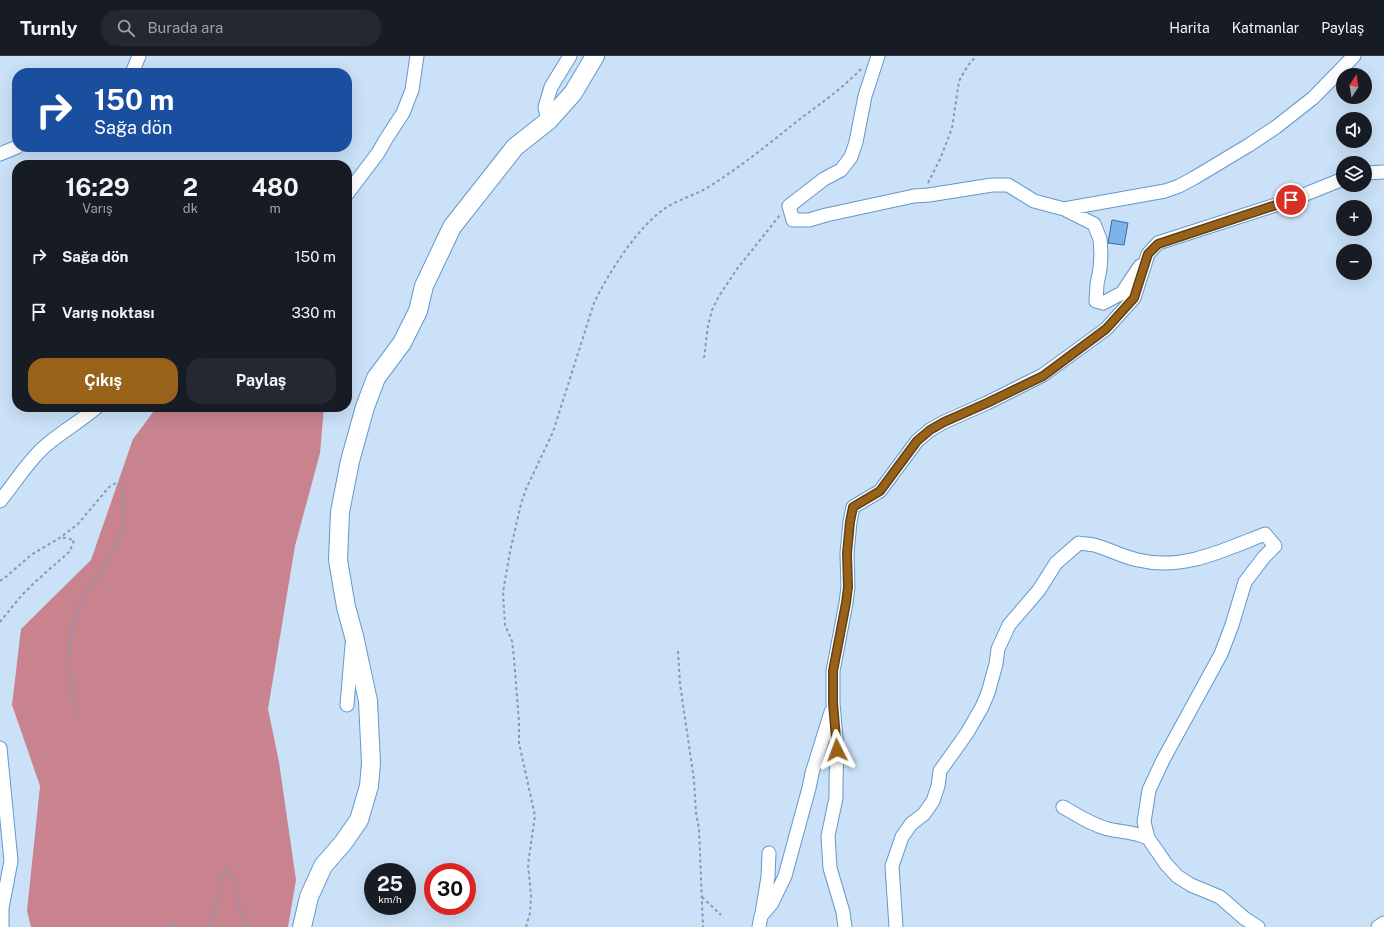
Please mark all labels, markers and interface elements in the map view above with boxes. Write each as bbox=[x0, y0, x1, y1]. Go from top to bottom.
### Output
search box bbox=[101, 10, 381, 46]
text: Turnly bbox=[20, 17, 77, 39]
icon: search bbox=[115, 17, 137, 39]
text: Burada ara bbox=[147, 19, 223, 36]
text: Harita bbox=[1169, 20, 1210, 36]
text: Katmanlar bbox=[1232, 20, 1299, 36]
text: Paylaş bbox=[1321, 20, 1364, 36]
north arrow bbox=[1336, 68, 1372, 104]
map controls bbox=[1336, 68, 1372, 280]
text: 150 m bbox=[94, 83, 174, 116]
icon: right bbox=[28, 84, 80, 136]
button: sound bbox=[1336, 112, 1372, 148]
text: Sağa dön bbox=[94, 117, 172, 138]
button: layers bbox=[1336, 156, 1372, 192]
text: 16:29 bbox=[65, 173, 129, 201]
text: 2 bbox=[183, 173, 198, 201]
text: 480 bbox=[251, 173, 299, 201]
pin bbox=[1274, 183, 1308, 217]
icon: arrive bbox=[1280, 189, 1302, 211]
button: + bbox=[1336, 200, 1372, 236]
text: Varış bbox=[82, 201, 112, 216]
text: dk bbox=[183, 201, 198, 216]
text: m bbox=[269, 201, 281, 216]
button: − bbox=[1336, 244, 1372, 280]
icon: right bbox=[28, 245, 50, 267]
text: Sağa dön bbox=[62, 248, 128, 265]
text: 150 m bbox=[294, 248, 336, 265]
icon: arrive bbox=[28, 301, 50, 323]
text: Varış noktası bbox=[62, 304, 154, 321]
text: 330 m bbox=[291, 304, 336, 321]
button: Çıkış bbox=[28, 358, 178, 404]
button: Paylaş bbox=[186, 358, 336, 404]
position arrow bbox=[816, 729, 858, 771]
speed limit sign: 30 bbox=[424, 863, 476, 915]
text: 25 bbox=[377, 872, 403, 896]
text: km/h bbox=[378, 893, 402, 905]

